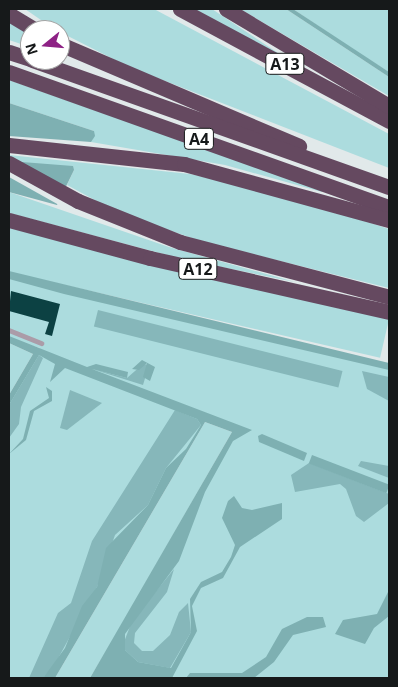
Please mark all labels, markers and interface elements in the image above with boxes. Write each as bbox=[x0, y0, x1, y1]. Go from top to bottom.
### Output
north arrow bbox=[20, 20, 70, 70]
text: N bbox=[20, 41, 42, 57]
road number: A13 bbox=[265, 51, 305, 78]
road number: A4 bbox=[183, 126, 215, 152]
road number: A12 bbox=[178, 255, 218, 282]

